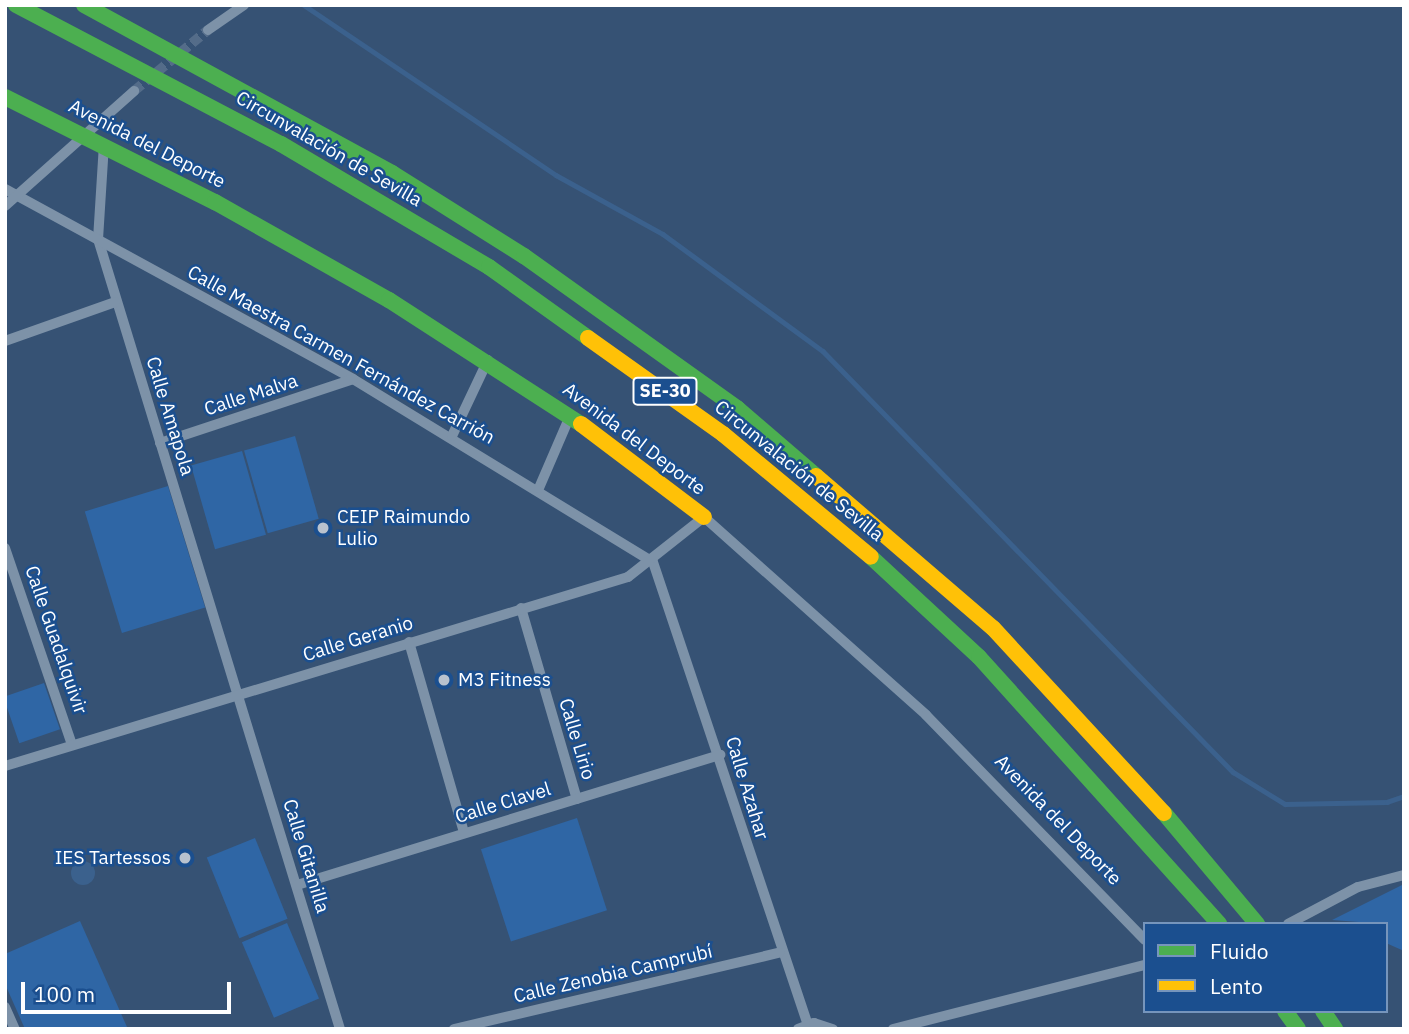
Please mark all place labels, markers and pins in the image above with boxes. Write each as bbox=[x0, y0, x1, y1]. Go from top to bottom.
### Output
place label: CEIP Raimundo Lulio bbox=[337, 506, 470, 550]
marker: CEIP Raimundo Lulio bbox=[315, 520, 331, 536]
place label: M3 Fitness bbox=[458, 669, 551, 691]
marker: M3 Fitness bbox=[436, 672, 452, 688]
place label: IES Tartessos bbox=[55, 847, 171, 869]
marker: IES Tartessos bbox=[177, 850, 193, 866]

